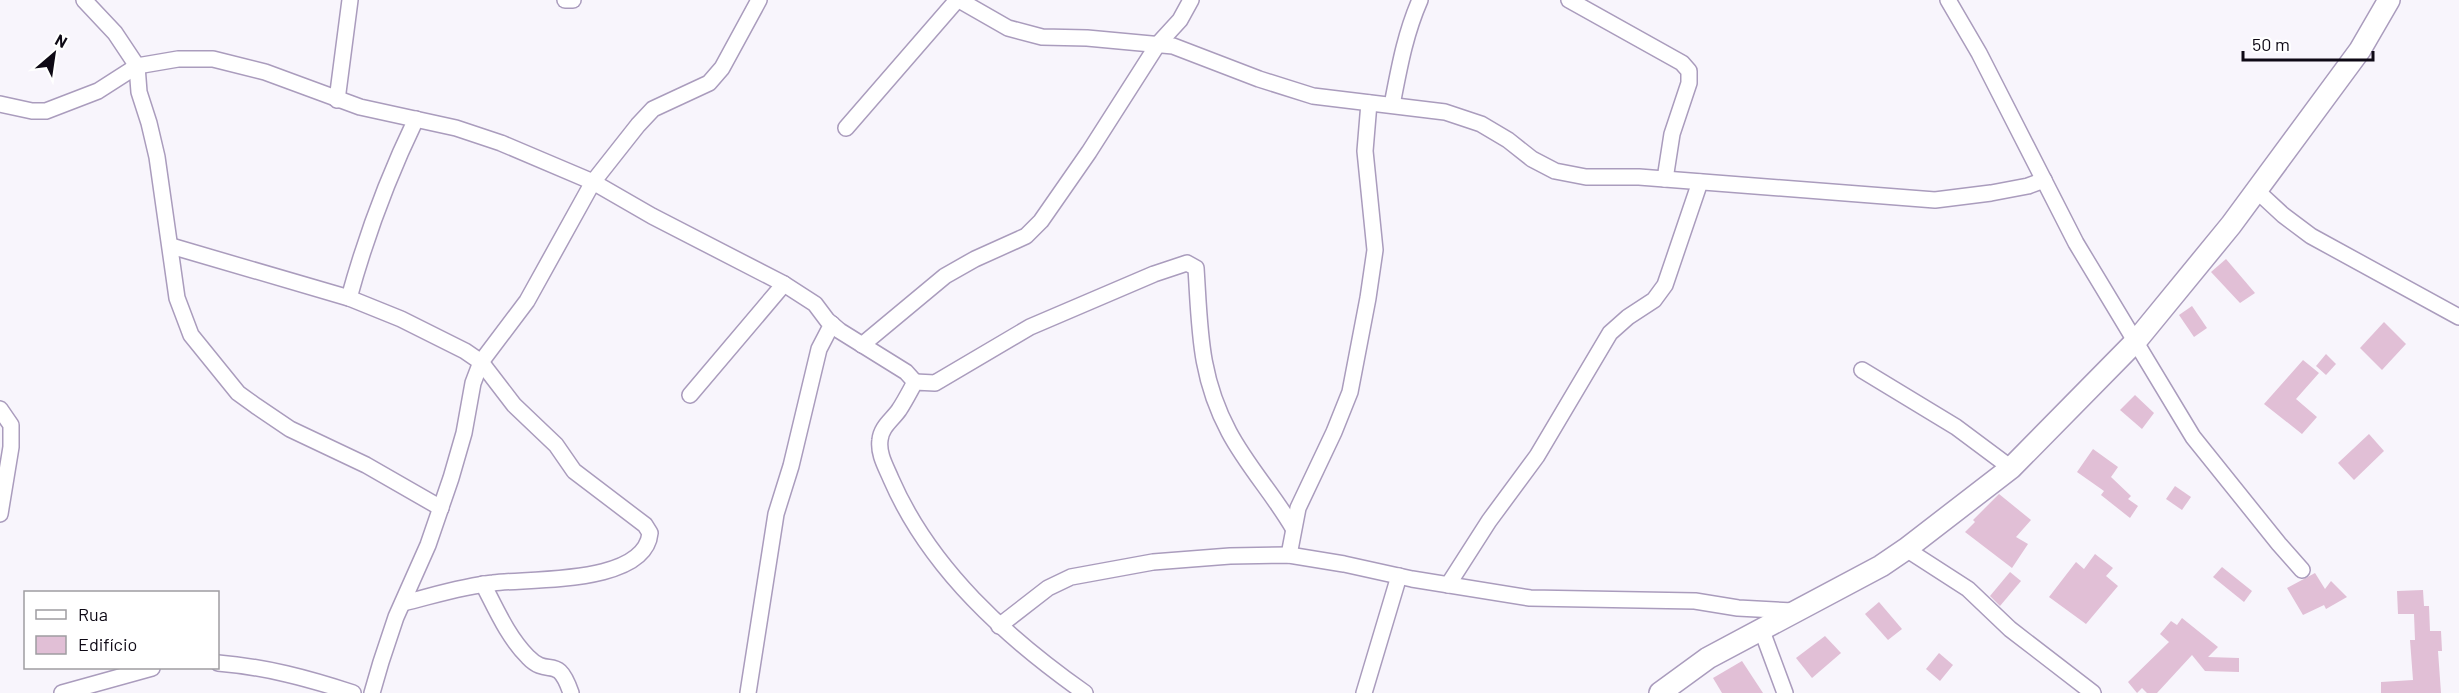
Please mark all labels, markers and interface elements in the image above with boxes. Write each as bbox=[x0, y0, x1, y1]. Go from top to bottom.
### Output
north arrow bbox=[24, 24, 84, 84]
scale bar bbox=[2243, 24, 2374, 62]
text: N bbox=[52, 30, 71, 51]
text: 50 m bbox=[2252, 33, 2290, 55]
legend bbox=[24, 591, 219, 669]
text: Rua bbox=[78, 603, 108, 625]
text: Edifício bbox=[78, 633, 137, 655]

